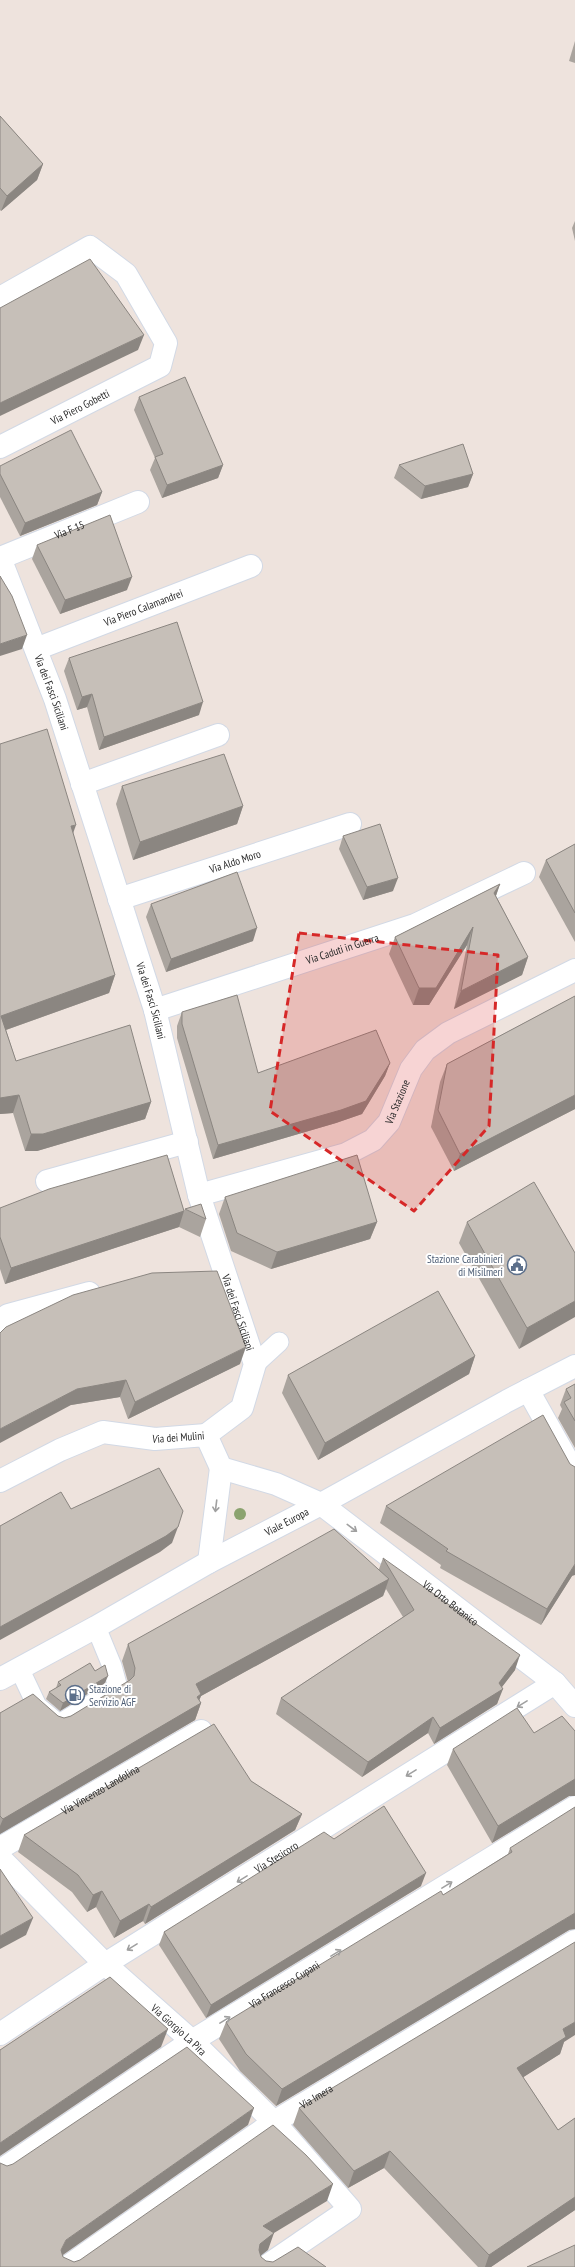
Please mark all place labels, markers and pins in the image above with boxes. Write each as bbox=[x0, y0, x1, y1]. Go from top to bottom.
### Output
place label: Stazione Carabinieri di Misilmeri bbox=[427, 1252, 503, 1279]
public building icon: Stazione Carabinieri di Misilmeri bbox=[506, 1254, 528, 1276]
place label: Stazione di Servizio AGF bbox=[89, 1682, 136, 1709]
fuel station icon: Stazione di Servizio AGF bbox=[64, 1684, 86, 1706]

